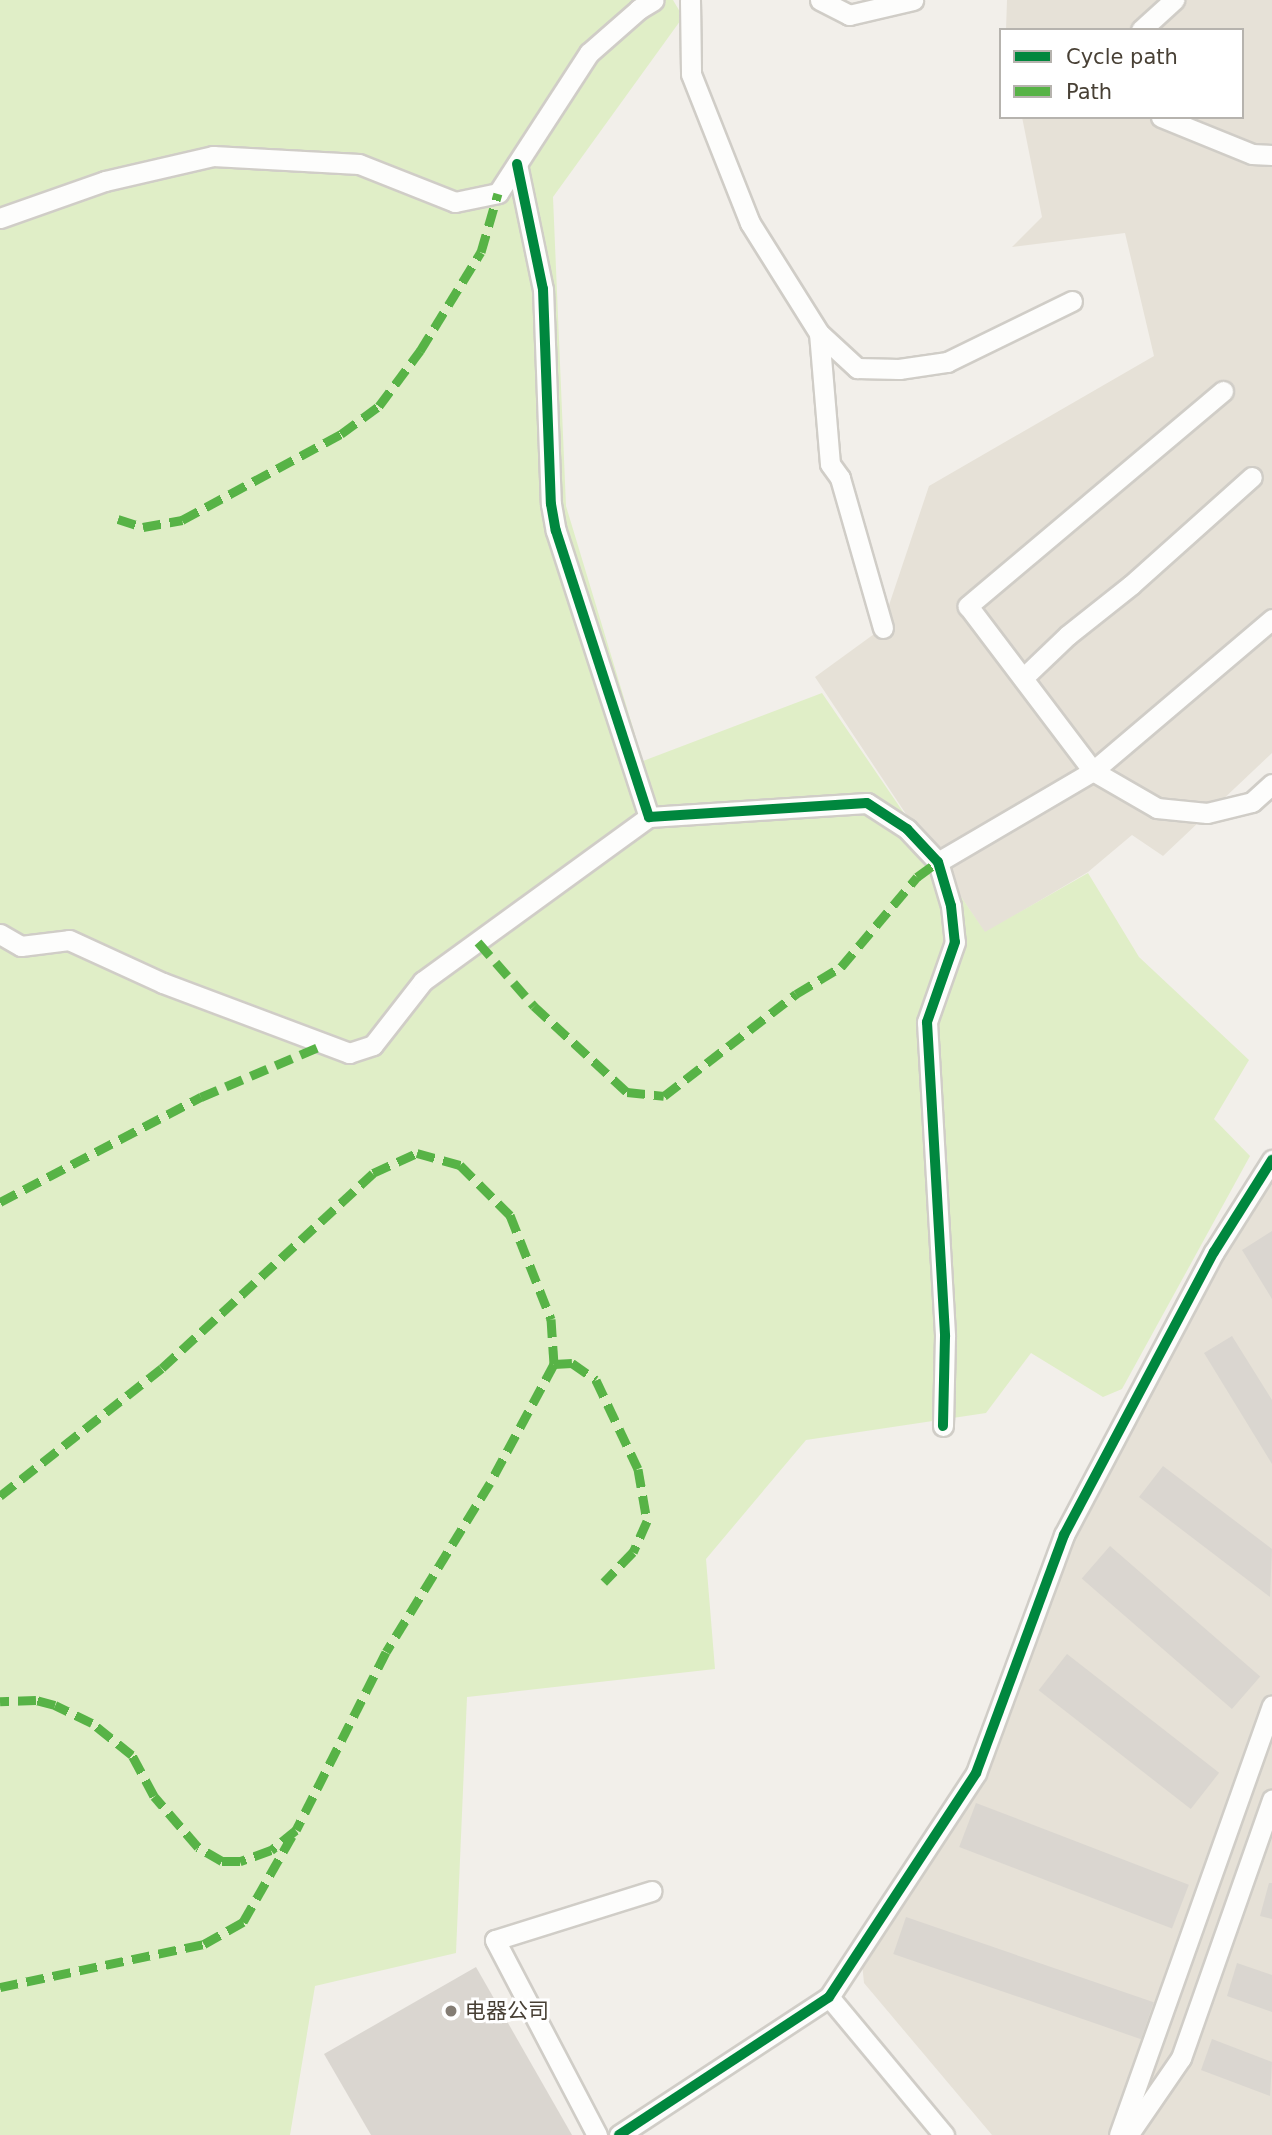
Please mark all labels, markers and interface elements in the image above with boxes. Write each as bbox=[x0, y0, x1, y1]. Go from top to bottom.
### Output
legend bbox=[999, 28, 1244, 119]
text: Cycle path bbox=[1066, 45, 1178, 69]
text: Path bbox=[1066, 80, 1112, 104]
place label: 电器公司 bbox=[465, 1998, 549, 2024]
marker: 电器公司 bbox=[443, 2003, 459, 2019]

